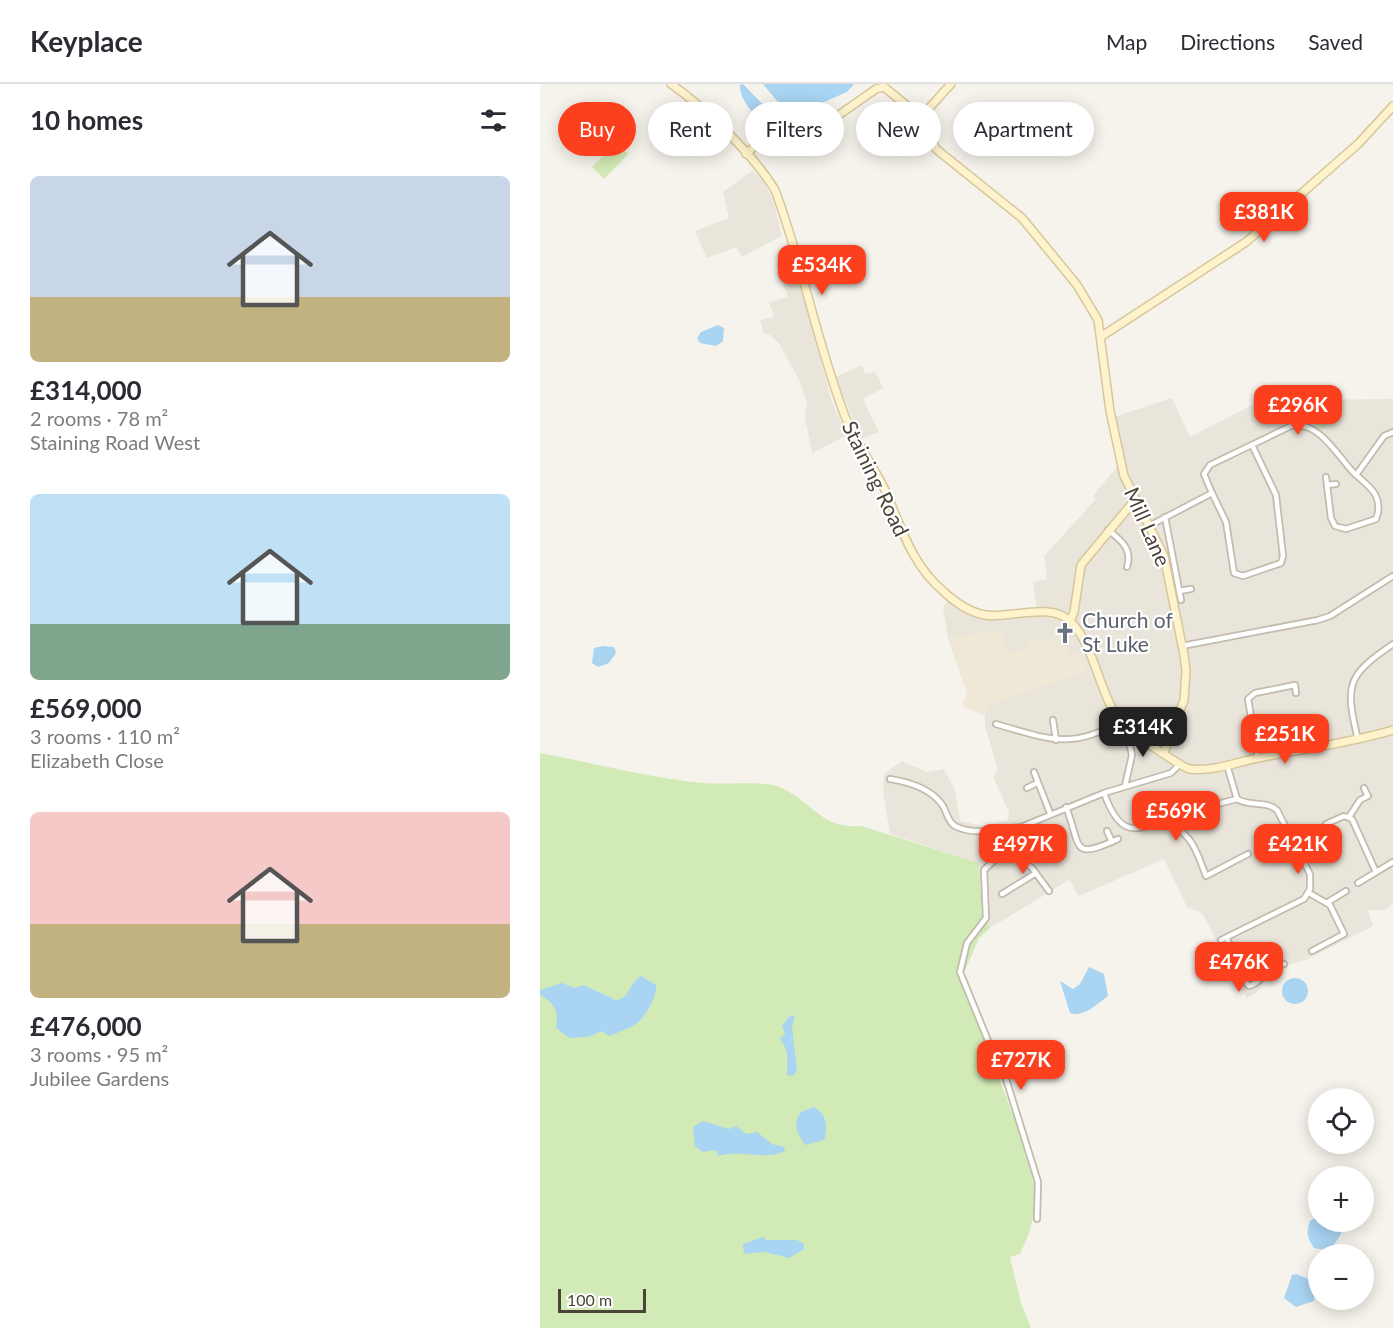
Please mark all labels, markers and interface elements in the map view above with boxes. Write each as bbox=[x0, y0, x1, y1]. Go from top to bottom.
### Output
text: Keyplace bbox=[30, 24, 143, 58]
text: Map bbox=[1106, 29, 1147, 54]
text: Directions bbox=[1180, 29, 1275, 54]
text: Saved bbox=[1308, 29, 1363, 54]
chip: Buy bbox=[558, 102, 636, 156]
chip: Rent bbox=[648, 102, 733, 156]
chip: Filters bbox=[745, 102, 844, 156]
chip: New bbox=[856, 102, 941, 156]
chip: Apartment bbox=[953, 102, 1094, 156]
text: 10 homes bbox=[30, 104, 143, 136]
icon: filters bbox=[477, 104, 510, 137]
pin: £381K bbox=[1222, 192, 1306, 243]
text: £381K bbox=[1234, 199, 1294, 223]
icon: home bbox=[216, 215, 324, 323]
pin: £534K bbox=[780, 245, 864, 296]
text: £534K bbox=[792, 252, 852, 276]
text: £314,000 bbox=[30, 374, 142, 406]
pin: £296K bbox=[1256, 385, 1340, 436]
text: £296K bbox=[1268, 392, 1328, 416]
text: 2 rooms · 78 m² bbox=[30, 406, 168, 430]
street label: Staining Road bbox=[838, 417, 915, 540]
text: Staining Road West bbox=[30, 430, 200, 454]
street label: Mill Lane bbox=[1120, 483, 1177, 570]
icon: home bbox=[216, 533, 324, 641]
place label: Church of St Luke bbox=[1082, 607, 1173, 656]
church icon: Church of St Luke bbox=[1053, 621, 1077, 645]
text: £569,000 bbox=[30, 692, 142, 724]
pin: £314K bbox=[1101, 707, 1185, 758]
text: £314K bbox=[1113, 714, 1173, 738]
pin: £251K bbox=[1243, 714, 1327, 765]
text: £251K bbox=[1255, 721, 1315, 745]
text: 3 rooms · 110 m² bbox=[30, 724, 180, 748]
text: Elizabeth Close bbox=[30, 748, 164, 772]
pin: £569K bbox=[1134, 791, 1218, 842]
text: £569K bbox=[1146, 798, 1206, 822]
pin: £497K bbox=[981, 824, 1065, 875]
pin: £421K bbox=[1256, 824, 1340, 875]
text: £497K bbox=[993, 831, 1053, 855]
text: £421K bbox=[1268, 831, 1328, 855]
icon: home bbox=[216, 851, 324, 959]
pin: £476K bbox=[1197, 942, 1281, 993]
text: £476K bbox=[1209, 949, 1269, 973]
text: £476,000 bbox=[30, 1010, 142, 1042]
pin: £727K bbox=[979, 1040, 1063, 1091]
text: 3 rooms · 95 m² bbox=[30, 1042, 168, 1066]
text: £727K bbox=[991, 1047, 1051, 1071]
text: Jubilee Gardens bbox=[30, 1066, 169, 1090]
map controls bbox=[1308, 1088, 1374, 1310]
button: locate bbox=[1308, 1088, 1374, 1154]
button: + bbox=[1308, 1166, 1374, 1232]
button: − bbox=[1308, 1244, 1374, 1310]
scale bar bbox=[558, 1286, 646, 1314]
text: 100 m bbox=[567, 1290, 612, 1309]

